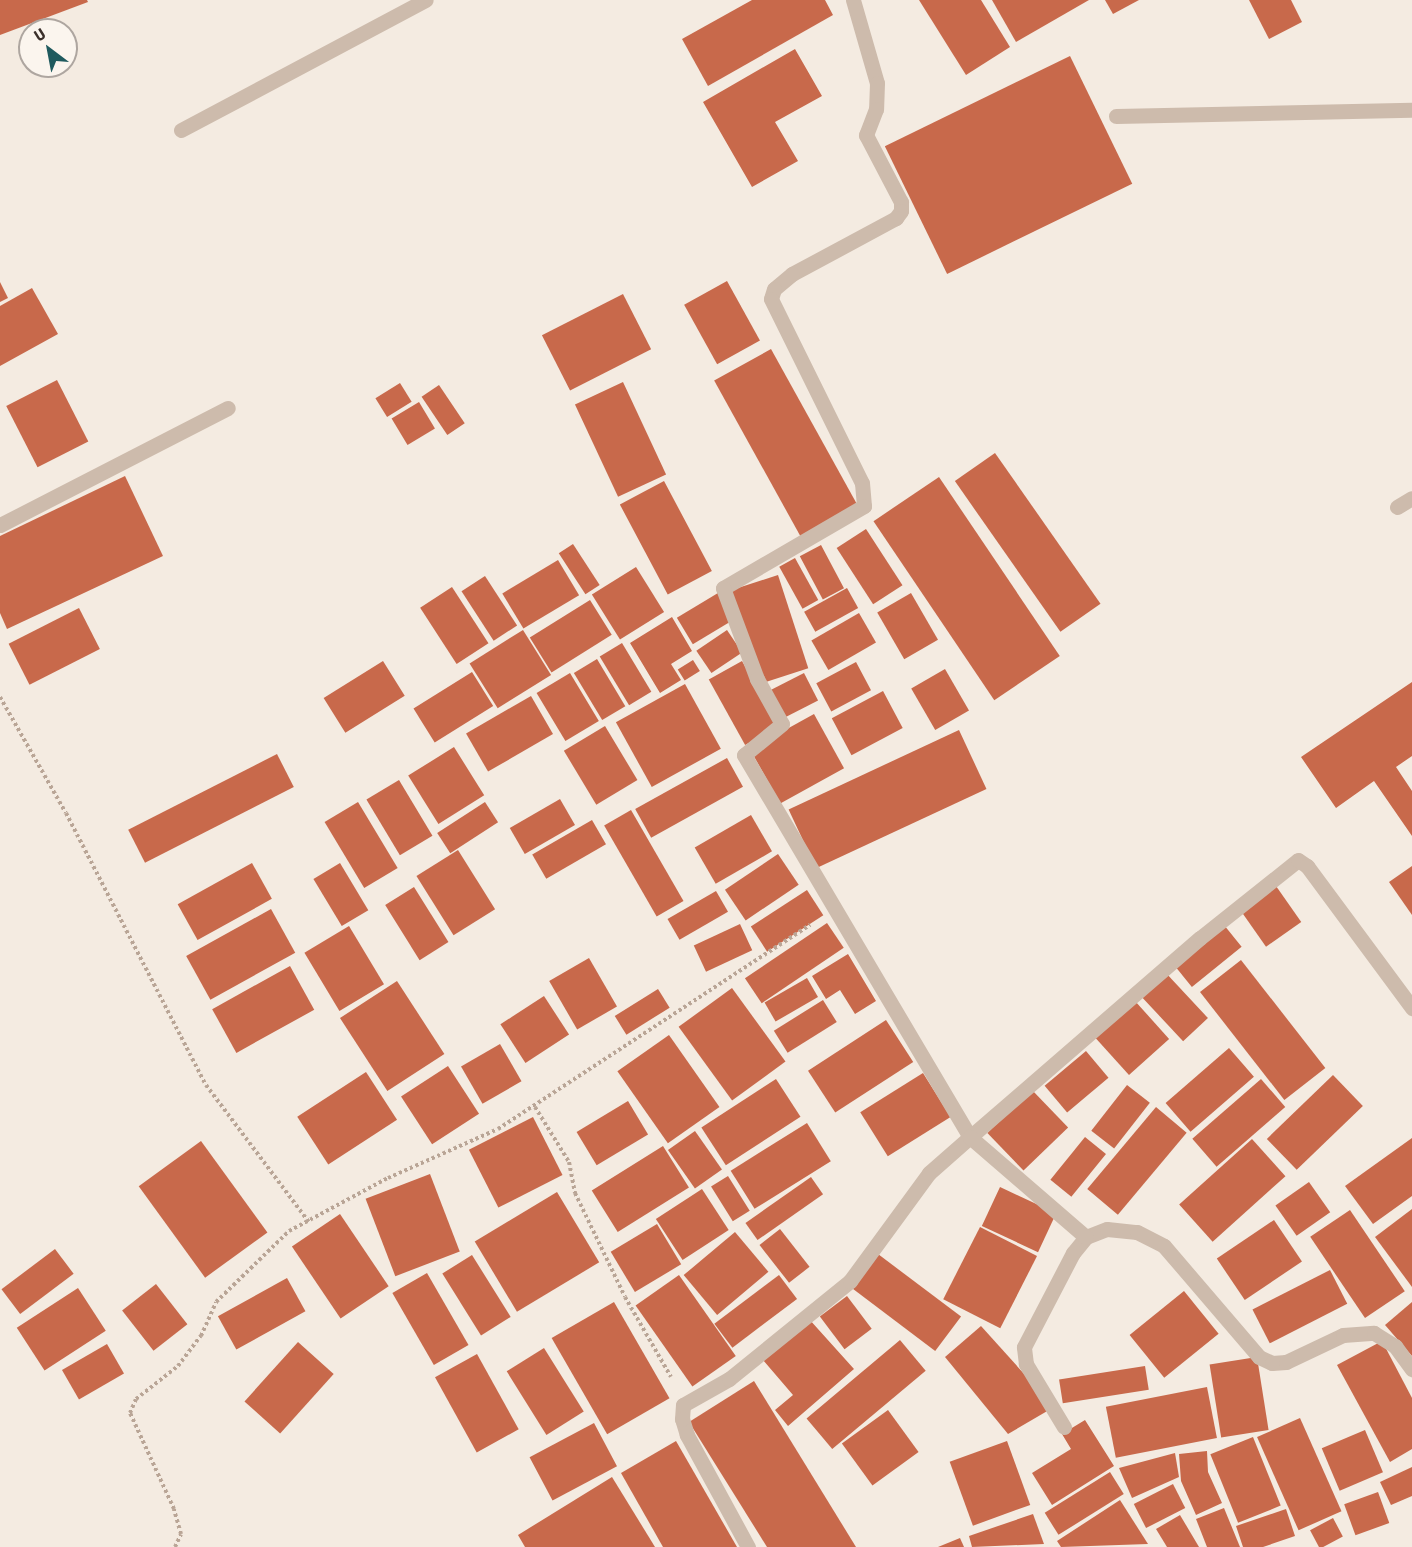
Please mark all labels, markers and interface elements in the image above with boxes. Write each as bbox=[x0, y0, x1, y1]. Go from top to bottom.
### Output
north arrow bbox=[18, 18, 78, 78]
text: U bbox=[31, 24, 48, 45]

